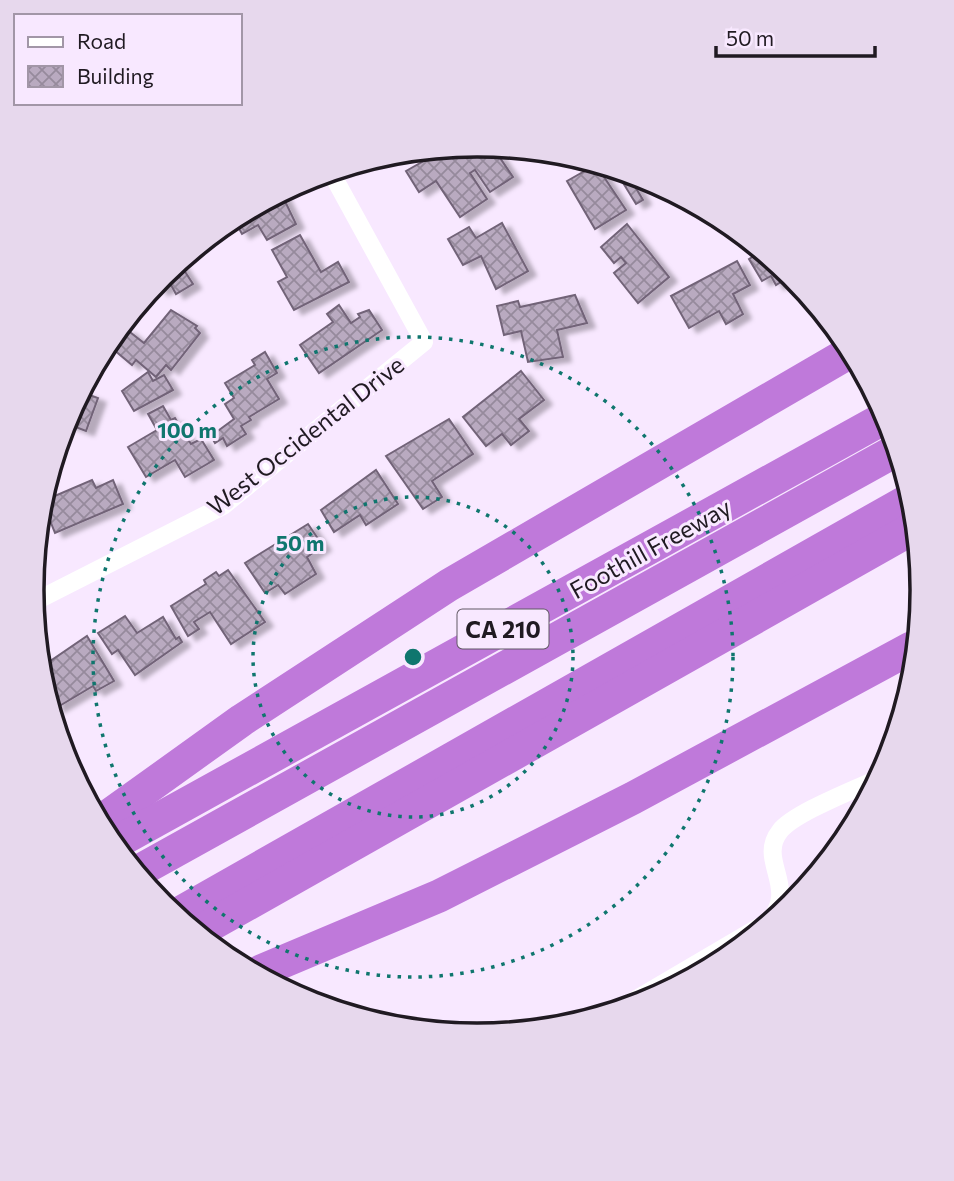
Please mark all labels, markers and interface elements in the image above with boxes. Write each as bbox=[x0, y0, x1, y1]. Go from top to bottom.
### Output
legend bbox=[14, 14, 242, 105]
scale bar bbox=[716, 14, 875, 58]
text: 50 m bbox=[726, 25, 774, 50]
text: Road bbox=[77, 28, 126, 53]
text: Building bbox=[77, 63, 154, 88]
street label: West Occidental Drive bbox=[201, 349, 409, 521]
text: 100 m bbox=[157, 417, 217, 442]
street label: Foothill Freeway bbox=[564, 492, 736, 604]
text: 50 m bbox=[276, 530, 324, 555]
road number: CA 210 bbox=[458, 610, 548, 649]
centre of rings bbox=[401, 645, 425, 669]

